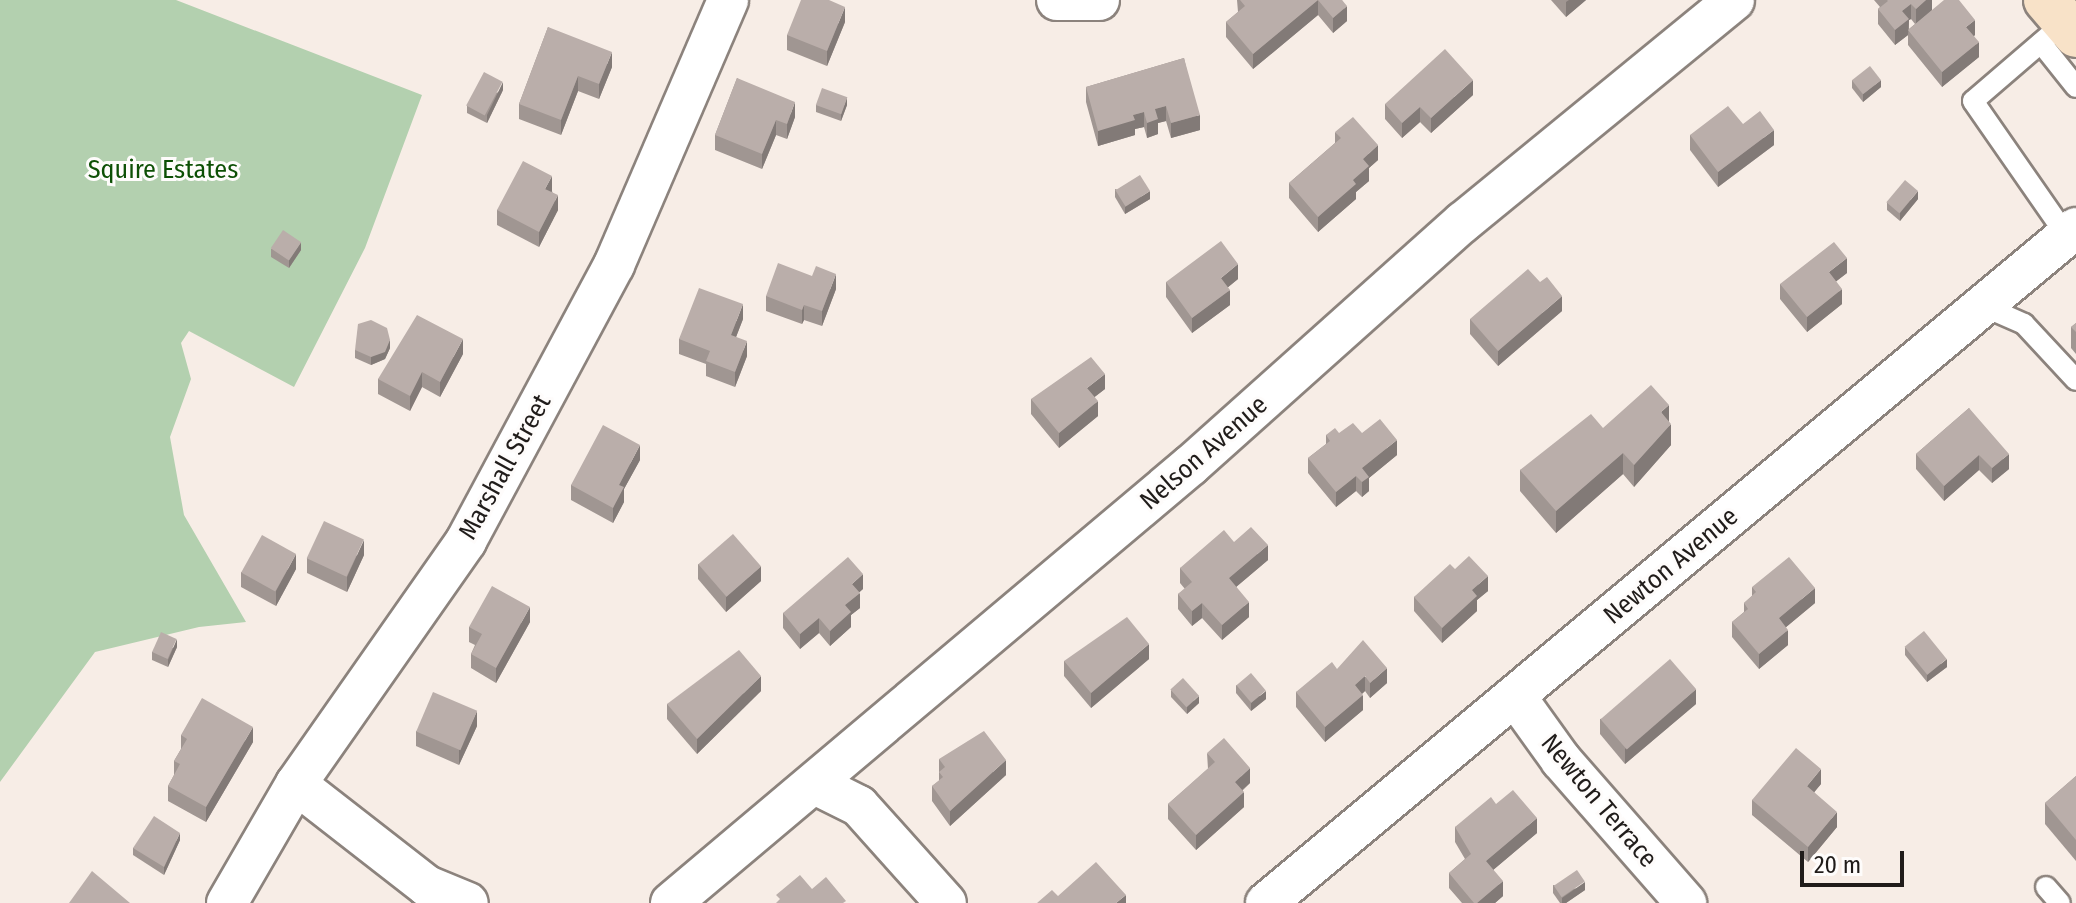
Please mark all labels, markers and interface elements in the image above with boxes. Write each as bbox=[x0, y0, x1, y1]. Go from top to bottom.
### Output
park label: Squire Estates bbox=[88, 154, 238, 186]
street label: Marshall Street bbox=[452, 389, 558, 545]
street label: Nelson Avenue bbox=[1134, 389, 1274, 517]
street label: Newton Avenue bbox=[1598, 501, 1744, 631]
street label: Newton Terrace bbox=[1534, 728, 1664, 874]
scale bar bbox=[1804, 835, 1908, 885]
text: 20 m bbox=[1814, 851, 1861, 879]

